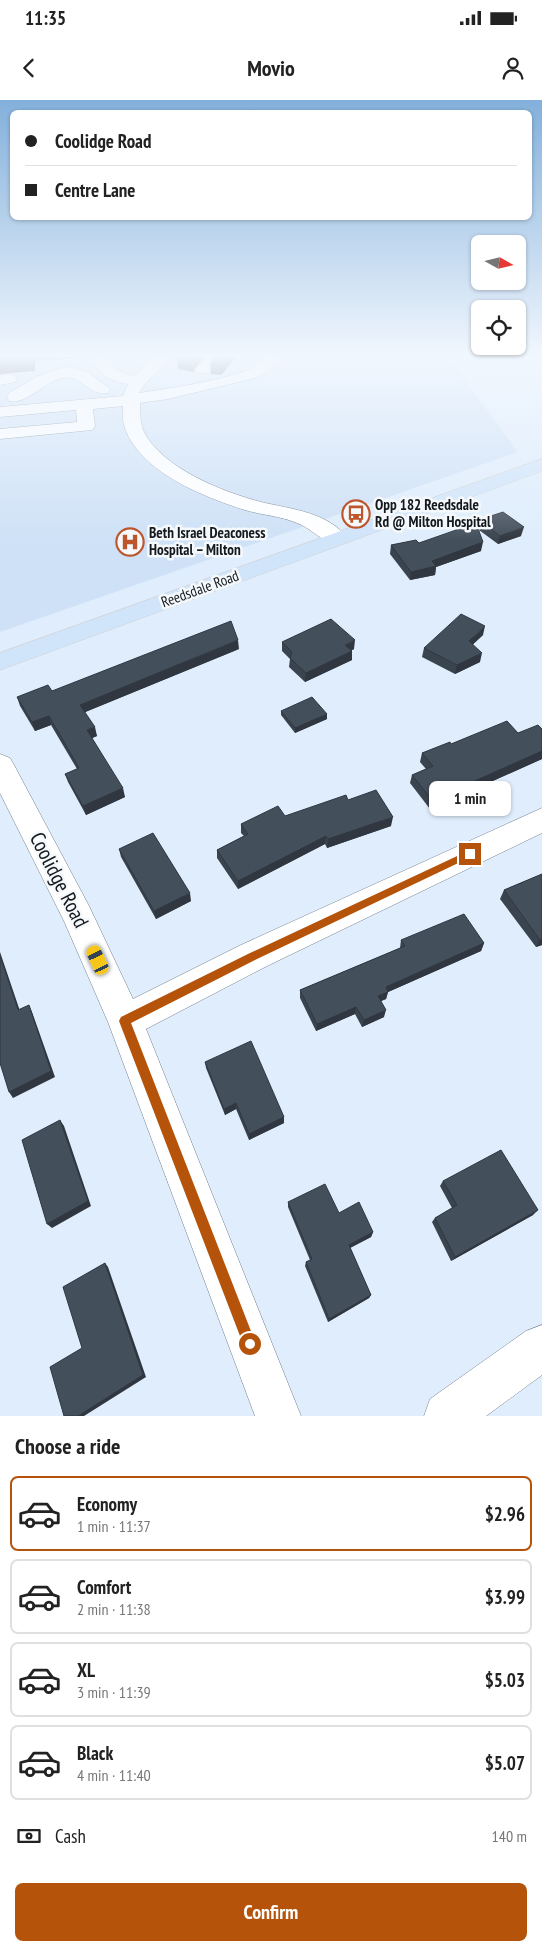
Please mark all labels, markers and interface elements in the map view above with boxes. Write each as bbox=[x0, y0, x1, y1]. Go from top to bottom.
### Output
text: 11:35 bbox=[25, 6, 66, 30]
icon: back bbox=[15, 54, 43, 82]
text: Movio bbox=[247, 54, 295, 82]
icon: person bbox=[499, 54, 527, 82]
text: Coolidge Road bbox=[55, 129, 151, 153]
text: Centre Lane bbox=[55, 178, 135, 202]
north arrow bbox=[471, 235, 526, 290]
map controls bbox=[471, 235, 526, 355]
button: locate bbox=[471, 300, 526, 355]
place label: Opp 182 Reedsdale Rd @ Milton Hospital bbox=[375, 495, 491, 531]
bus stop icon: Opp 182 Reedsdale Rd @ Milton Hospital bbox=[341, 499, 371, 529]
place label: Beth Israel Deaconess Hospital – Milton bbox=[149, 523, 266, 559]
hospital icon: Beth Israel Deaconess Hospital – Milton bbox=[115, 527, 145, 557]
street label: Reedsdale Road bbox=[158, 566, 241, 611]
callout: 1 min bbox=[429, 782, 511, 816]
text: 1 min bbox=[454, 788, 486, 808]
street label: Coolidge Road bbox=[24, 827, 95, 932]
route end bbox=[459, 843, 481, 865]
car bbox=[84, 943, 111, 977]
route start bbox=[239, 1333, 261, 1355]
text: Choose a ride bbox=[15, 1432, 120, 1460]
icon: car bbox=[17, 1491, 62, 1536]
text: Economy bbox=[77, 1492, 137, 1516]
text: $2.96 bbox=[485, 1502, 525, 1526]
text: 1 min · 11:37 bbox=[77, 1516, 151, 1536]
icon: car bbox=[17, 1574, 62, 1619]
text: Comfort bbox=[77, 1575, 131, 1599]
text: $3.99 bbox=[485, 1585, 525, 1609]
text: 2 min · 11:38 bbox=[77, 1599, 151, 1619]
icon: car bbox=[17, 1657, 62, 1702]
text: XL bbox=[77, 1658, 95, 1682]
text: $5.03 bbox=[485, 1668, 525, 1692]
text: 3 min · 11:39 bbox=[77, 1682, 151, 1702]
icon: car bbox=[17, 1740, 62, 1785]
text: Black bbox=[77, 1741, 113, 1765]
text: $5.07 bbox=[485, 1751, 525, 1775]
text: 4 min · 11:40 bbox=[77, 1765, 151, 1785]
icon: cash bbox=[15, 1822, 43, 1850]
text: Cash bbox=[55, 1824, 86, 1848]
text: 140 m bbox=[492, 1826, 527, 1846]
button: Confirm bbox=[15, 1883, 527, 1941]

